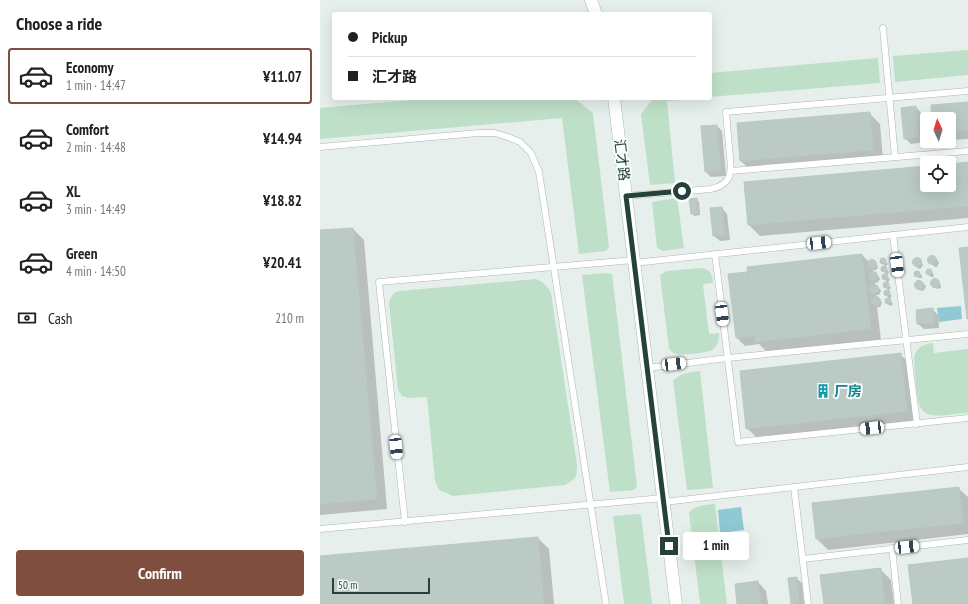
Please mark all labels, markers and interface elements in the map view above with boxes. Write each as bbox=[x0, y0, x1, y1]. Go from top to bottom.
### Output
text: Choose a ride bbox=[16, 12, 102, 35]
text: Pickup bbox=[372, 28, 407, 47]
icon: car bbox=[18, 58, 54, 94]
text: Economy bbox=[66, 58, 114, 77]
text: ¥11.07 bbox=[263, 67, 302, 86]
text: 汇才路 bbox=[372, 67, 417, 86]
text: 1 min · 14:47 bbox=[66, 77, 126, 94]
north arrow bbox=[920, 112, 956, 148]
map controls bbox=[920, 112, 956, 192]
icon: car bbox=[18, 120, 54, 156]
text: Comfort bbox=[66, 120, 109, 139]
text: ¥14.94 bbox=[263, 129, 302, 148]
street label: 汇才路 bbox=[611, 138, 633, 182]
text: 2 min · 14:48 bbox=[66, 139, 126, 156]
button: locate bbox=[920, 156, 956, 192]
icon: car bbox=[18, 182, 54, 218]
text: XL bbox=[66, 182, 80, 201]
route start bbox=[673, 182, 691, 200]
text: ¥18.82 bbox=[263, 191, 302, 210]
text: 3 min · 14:49 bbox=[66, 201, 126, 218]
car bbox=[806, 236, 832, 250]
icon: car bbox=[18, 244, 54, 280]
text: Green bbox=[66, 244, 98, 263]
car bbox=[890, 252, 904, 278]
text: ¥20.41 bbox=[263, 253, 302, 272]
text: 4 min · 14:50 bbox=[66, 263, 126, 280]
car bbox=[715, 301, 729, 327]
icon: cash bbox=[16, 307, 38, 329]
text: Cash bbox=[48, 309, 72, 328]
text: 210 m bbox=[275, 310, 304, 327]
car bbox=[661, 357, 687, 371]
place label: 厂房 bbox=[834, 382, 862, 400]
building icon: 厂房 bbox=[815, 383, 831, 399]
car bbox=[859, 421, 885, 435]
car bbox=[389, 434, 403, 460]
callout: 1 min bbox=[683, 532, 749, 560]
route end bbox=[660, 537, 678, 555]
text: 1 min bbox=[703, 537, 729, 554]
car bbox=[894, 540, 920, 554]
button: Confirm bbox=[16, 550, 304, 596]
scale bar bbox=[332, 576, 430, 595]
text: 50 m bbox=[338, 578, 357, 592]

